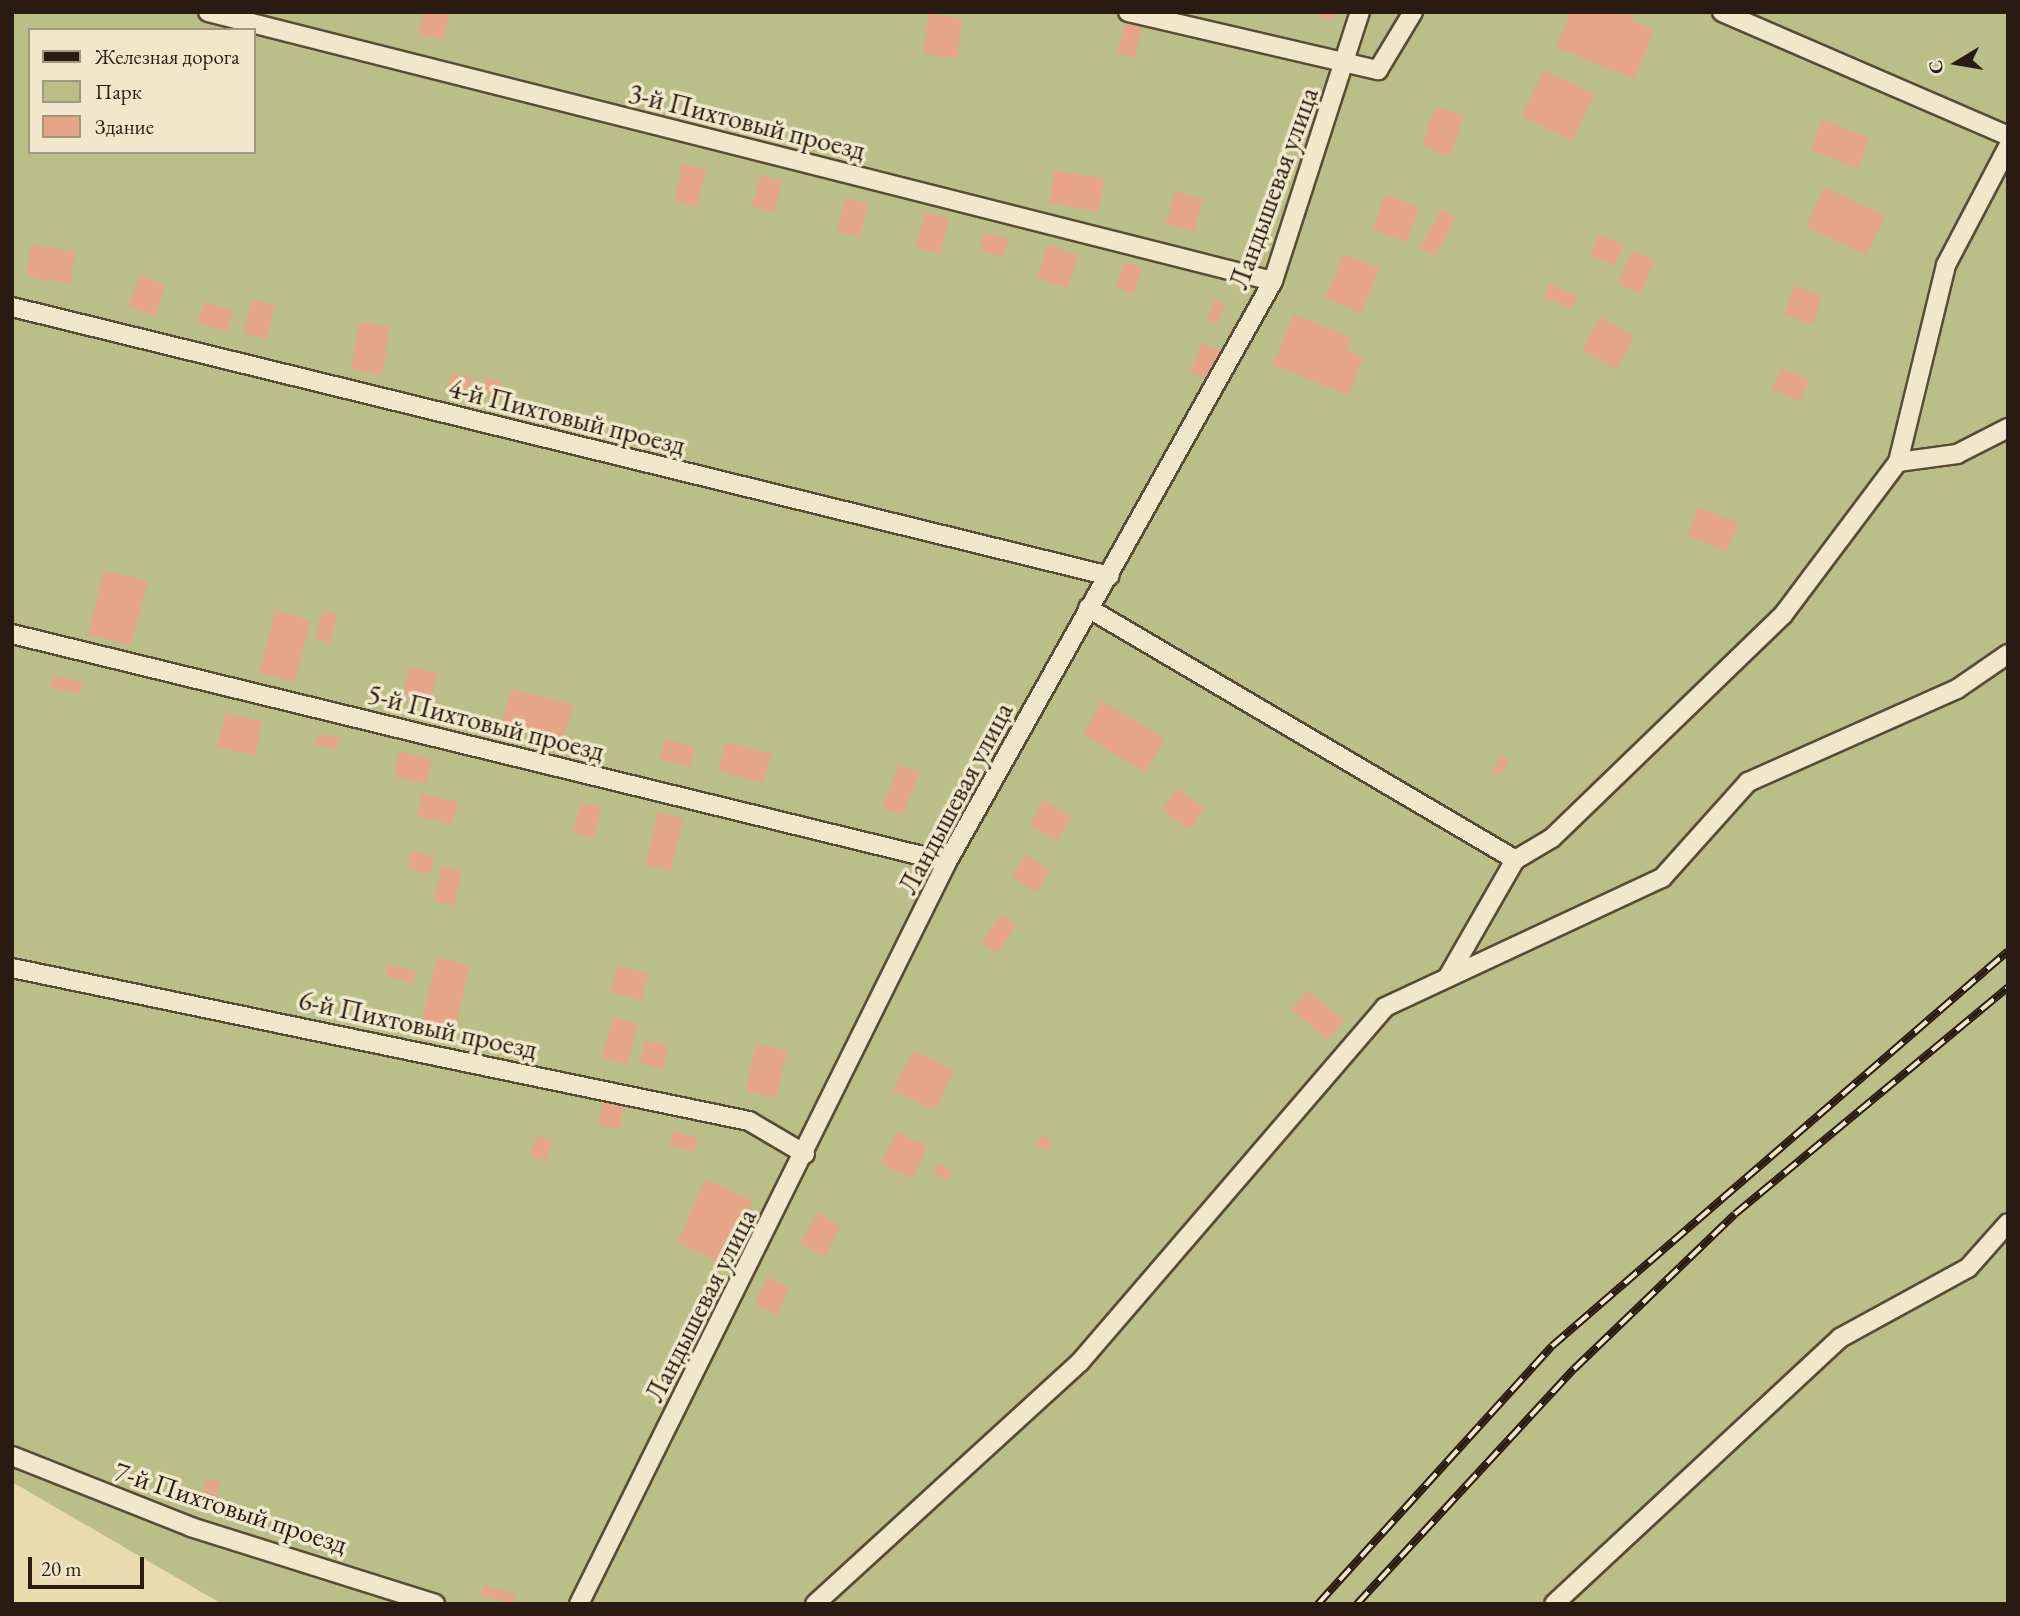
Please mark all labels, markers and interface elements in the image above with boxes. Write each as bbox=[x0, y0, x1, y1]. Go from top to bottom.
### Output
legend bbox=[28, 28, 256, 154]
north arrow bbox=[1922, 28, 1992, 98]
text: Железная дорога bbox=[95, 43, 240, 70]
text: С bbox=[1922, 58, 1949, 76]
street label: 3-й Пихтовый проезд bbox=[625, 75, 869, 167]
text: Парк bbox=[95, 78, 142, 105]
street label: Ландышевая улица bbox=[1221, 82, 1325, 294]
text: Здание bbox=[95, 113, 154, 140]
street label: 4-й Пихтовый проезд bbox=[445, 370, 689, 462]
street label: 5-й Пихтовый проезд bbox=[364, 676, 608, 768]
street label: Ландышевая улица bbox=[890, 696, 1020, 900]
street label: 6-й Пихтовый проезд bbox=[296, 982, 540, 1066]
street label: Ландышевая улица bbox=[637, 1203, 763, 1407]
street label: 7-й Пихтовый проезд bbox=[110, 1454, 352, 1560]
scale bar bbox=[32, 1542, 147, 1586]
text: 20 m bbox=[41, 1555, 82, 1582]

